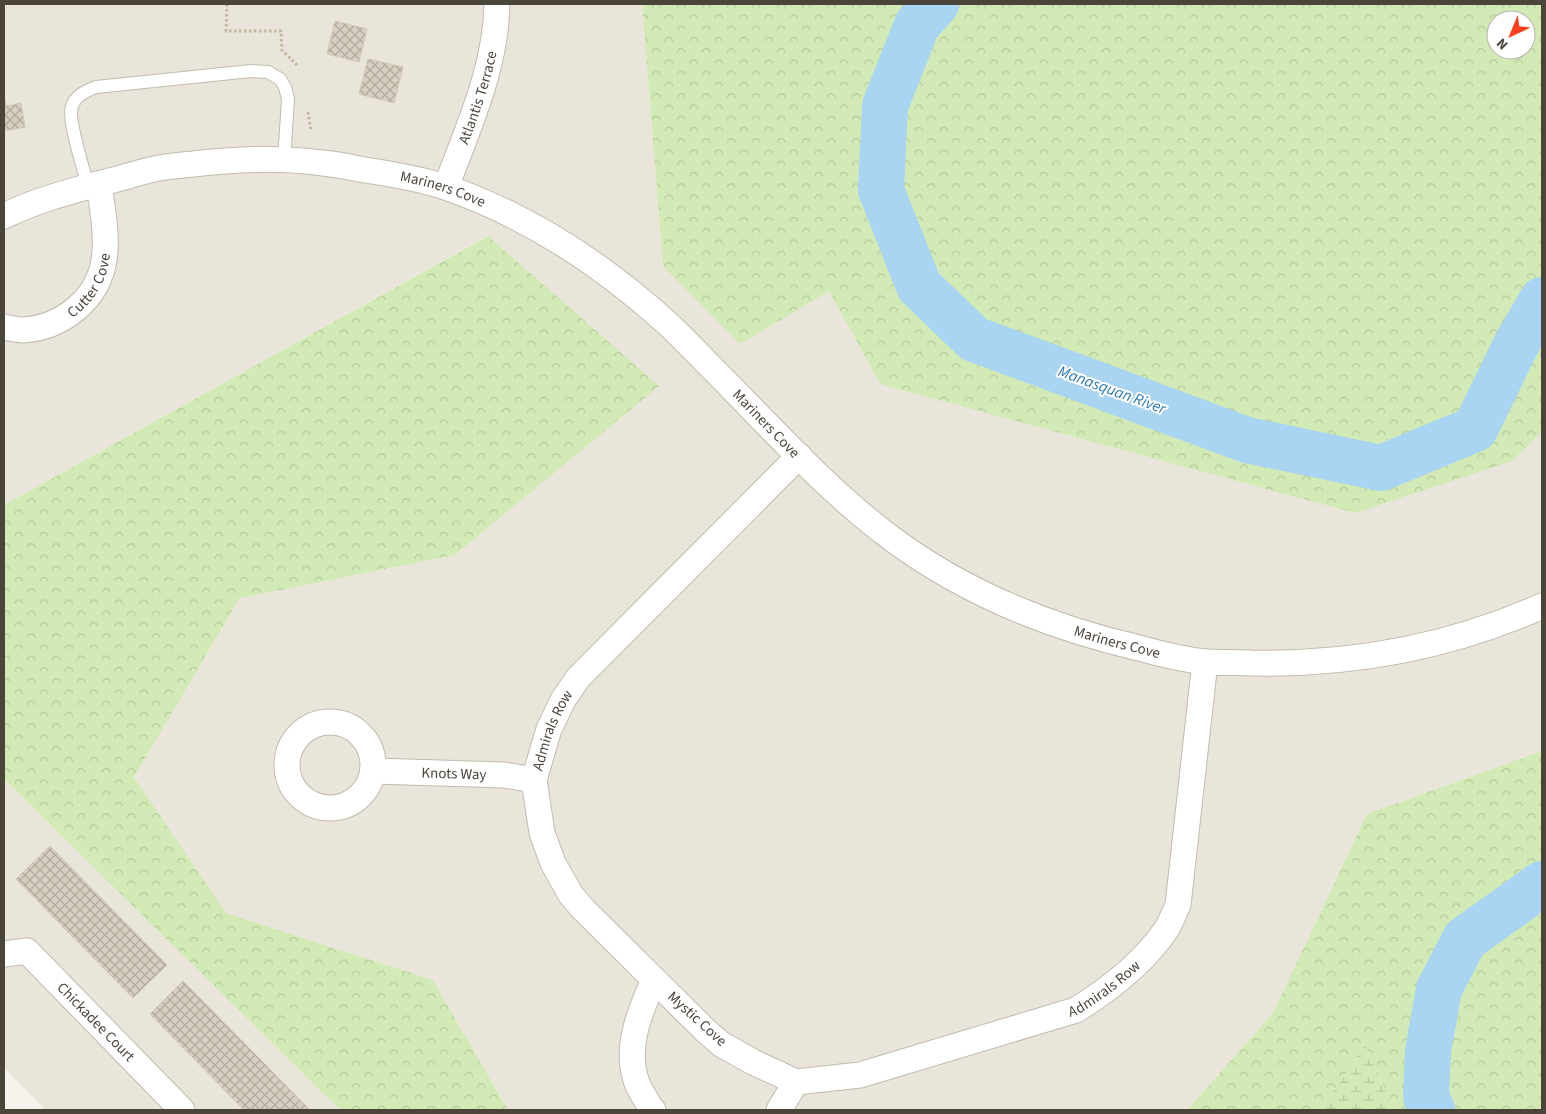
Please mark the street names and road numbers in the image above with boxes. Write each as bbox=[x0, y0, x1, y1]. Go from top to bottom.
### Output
street label: Atlantis Terrace bbox=[453, 49, 502, 147]
street label: Mariners Cove bbox=[398, 166, 489, 212]
street label: Cutter Cove bbox=[63, 252, 115, 323]
street label: Mariners Cove bbox=[728, 384, 805, 463]
street label: Mariners Cove bbox=[1071, 620, 1162, 664]
street label: Admirals Row bbox=[527, 685, 578, 773]
street label: Knots Way bbox=[421, 762, 487, 785]
street label: Admirals Row bbox=[1066, 955, 1145, 1022]
street label: Chickadee Court bbox=[52, 977, 140, 1066]
street label: Mystic Cove bbox=[663, 987, 731, 1051]

